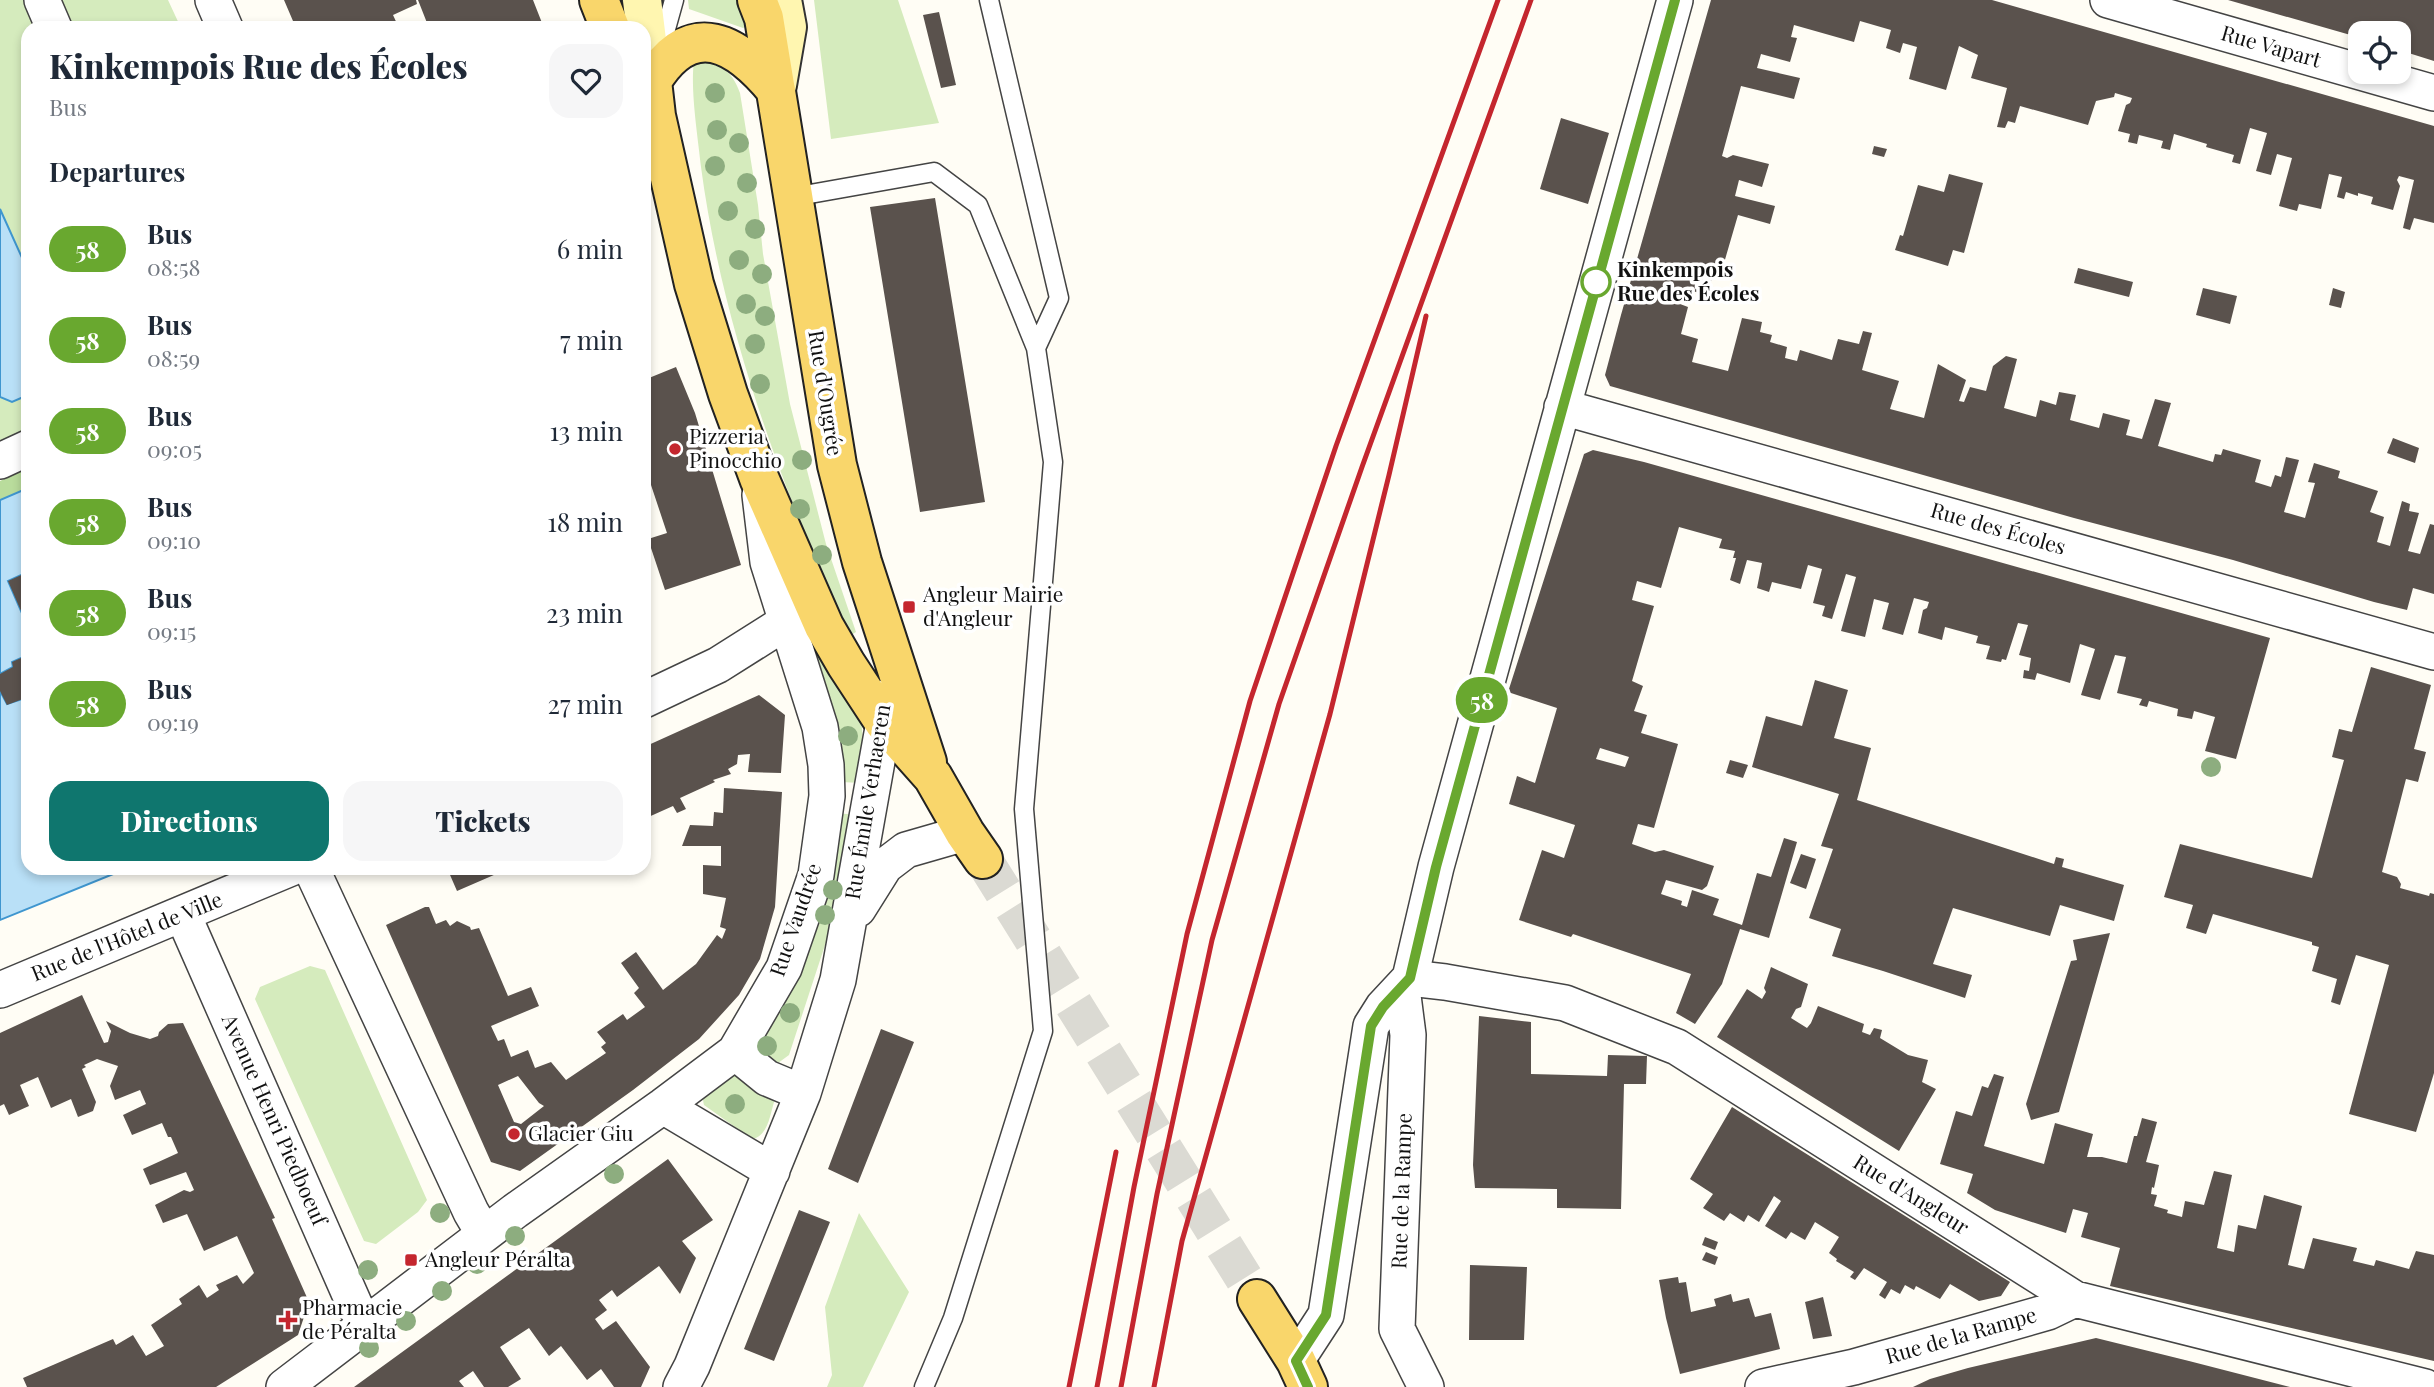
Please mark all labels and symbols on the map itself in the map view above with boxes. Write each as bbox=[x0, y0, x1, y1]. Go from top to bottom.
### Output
street label: Rue Vapart bbox=[2218, 17, 2325, 73]
place label: Kinkempois Rue des Écoles bbox=[1617, 254, 1759, 306]
marker: Kinkempois Rue des Écoles bbox=[1581, 267, 1611, 297]
street label: Rue d'Ougrée bbox=[803, 328, 851, 458]
place label: Pizzeria Pinocchio bbox=[689, 421, 782, 473]
marker: Pizzeria Pinocchio bbox=[667, 441, 683, 457]
street label: Rue des Écoles bbox=[1928, 494, 2069, 560]
place label: Angleur Mairie d'Angleur bbox=[922, 579, 1063, 631]
marker: Angleur Mairie d'Angleur bbox=[901, 599, 917, 615]
line badge: 58 bbox=[1450, 677, 1514, 723]
street label: Rue Émile Verhaeren bbox=[837, 702, 895, 901]
street label: Rue Vaudrée bbox=[762, 859, 827, 980]
street label: Rue de l'Hôtel de Ville bbox=[26, 884, 226, 986]
street label: Avenue Henri Piedboeuf bbox=[216, 1008, 336, 1231]
street label: Rue de la Rampe bbox=[1383, 1112, 1417, 1269]
place label: Glacier Giu bbox=[528, 1118, 633, 1146]
marker: Glacier Giu bbox=[506, 1126, 522, 1142]
street label: Rue d'Angleur bbox=[1849, 1147, 1976, 1240]
place label: Angleur Péralta bbox=[424, 1244, 571, 1272]
marker: Angleur Péralta bbox=[403, 1252, 419, 1268]
place label: Pharmacie de Péralta bbox=[302, 1292, 402, 1344]
street label: Rue de la Rampe bbox=[1882, 1299, 2039, 1369]
marker: Pharmacie de Péralta bbox=[280, 1312, 296, 1328]

